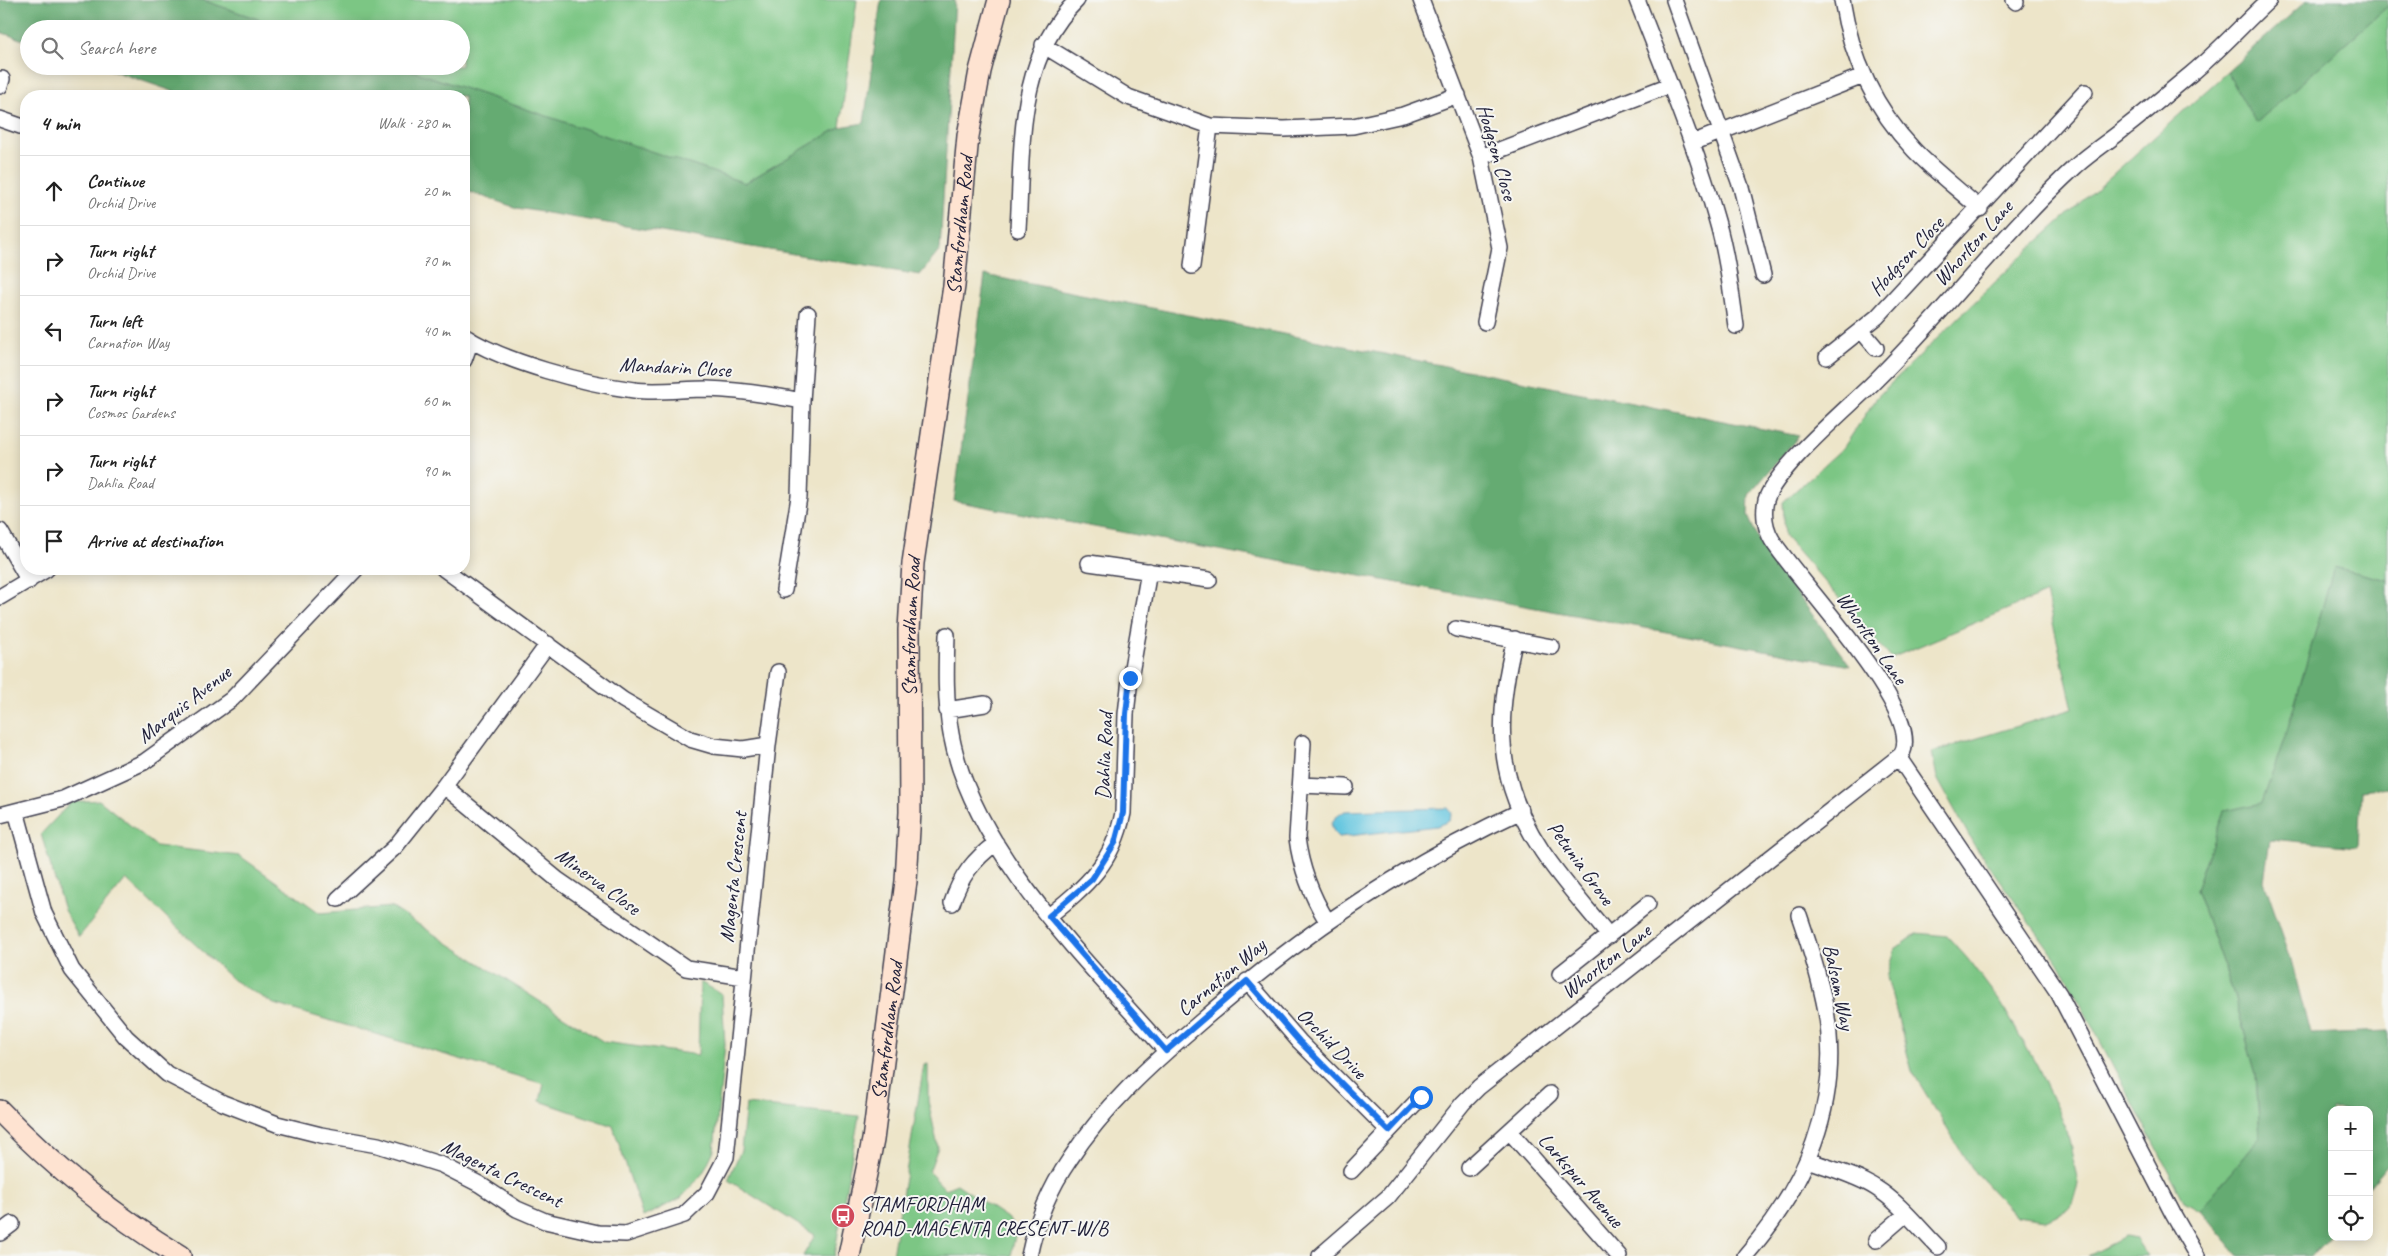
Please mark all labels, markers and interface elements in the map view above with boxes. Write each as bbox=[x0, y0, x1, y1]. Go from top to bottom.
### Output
search box bbox=[20, 20, 470, 75]
icon: search bbox=[38, 34, 66, 62]
text: Search here bbox=[78, 36, 155, 60]
street label: Hodgson Close bbox=[1471, 101, 1524, 205]
text: 4 min bbox=[40, 110, 80, 136]
text: Walk · 280 m bbox=[378, 113, 450, 133]
street label: Stamfordham Road bbox=[940, 151, 979, 296]
text: Continue bbox=[87, 169, 144, 193]
icon: ahead bbox=[40, 177, 68, 205]
text: 20 m bbox=[423, 181, 450, 201]
text: Orchid Drive bbox=[87, 193, 155, 213]
street label: Whorlton Lane bbox=[1928, 193, 2020, 291]
street label: Hodgson Close bbox=[1863, 209, 1951, 301]
text: Turn right bbox=[87, 239, 154, 263]
icon: right bbox=[40, 247, 68, 275]
text: 70 m bbox=[423, 251, 450, 271]
text: Orchid Drive bbox=[87, 263, 155, 283]
text: Turn left bbox=[87, 309, 142, 333]
icon: left bbox=[40, 317, 68, 345]
text: 40 m bbox=[423, 321, 450, 341]
text: Carnation Way bbox=[87, 333, 169, 353]
street label: Mandarin Close bbox=[619, 351, 732, 383]
text: Turn right bbox=[87, 379, 154, 403]
icon: right bbox=[40, 387, 68, 415]
text: 60 m bbox=[423, 391, 450, 411]
text: Cosmos Gardens bbox=[87, 403, 175, 423]
text: Turn right bbox=[87, 449, 154, 473]
icon: right bbox=[40, 457, 68, 485]
text: 90 m bbox=[423, 461, 450, 481]
text: Dahlia Road bbox=[87, 473, 154, 493]
icon: arrive bbox=[40, 527, 68, 555]
text: Arrive at destination bbox=[87, 529, 223, 553]
street label: Stamfordham Road bbox=[896, 552, 927, 696]
street label: Whorlton Lane bbox=[1831, 587, 1915, 691]
street label: Marquis Avenue bbox=[132, 659, 237, 749]
route end bbox=[1119, 667, 1142, 690]
street label: Dahlia Road bbox=[1089, 708, 1119, 800]
street label: Magenta Crescent bbox=[713, 808, 753, 944]
street label: Petunia Grove bbox=[1542, 816, 1621, 911]
street label: Minerva Close bbox=[550, 841, 647, 921]
street label: Whorlton Lane bbox=[1556, 917, 1658, 1004]
street label: Carnation Way bbox=[1171, 931, 1272, 1022]
street label: Balsam Way bbox=[1817, 942, 1861, 1034]
street label: Stamfordham Road bbox=[865, 956, 909, 1101]
street label: Orchid Drive bbox=[1292, 1002, 1373, 1085]
route start bbox=[1410, 1086, 1433, 1109]
map controls bbox=[2328, 1106, 2373, 1241]
button: + bbox=[2328, 1106, 2373, 1151]
street label: Larkspur Avenue bbox=[1533, 1127, 1630, 1234]
street label: Magenta Crescent bbox=[437, 1133, 568, 1214]
button: − bbox=[2328, 1151, 2373, 1196]
place label: STAMFORDHAM ROAD-MAGENTA CRESENT-W/B bbox=[860, 1191, 1110, 1241]
button: locate bbox=[2328, 1196, 2373, 1241]
bus stop icon: STAMFORDHAM ROAD-MAGENTA CRESENT-W/B bbox=[830, 1203, 856, 1229]

